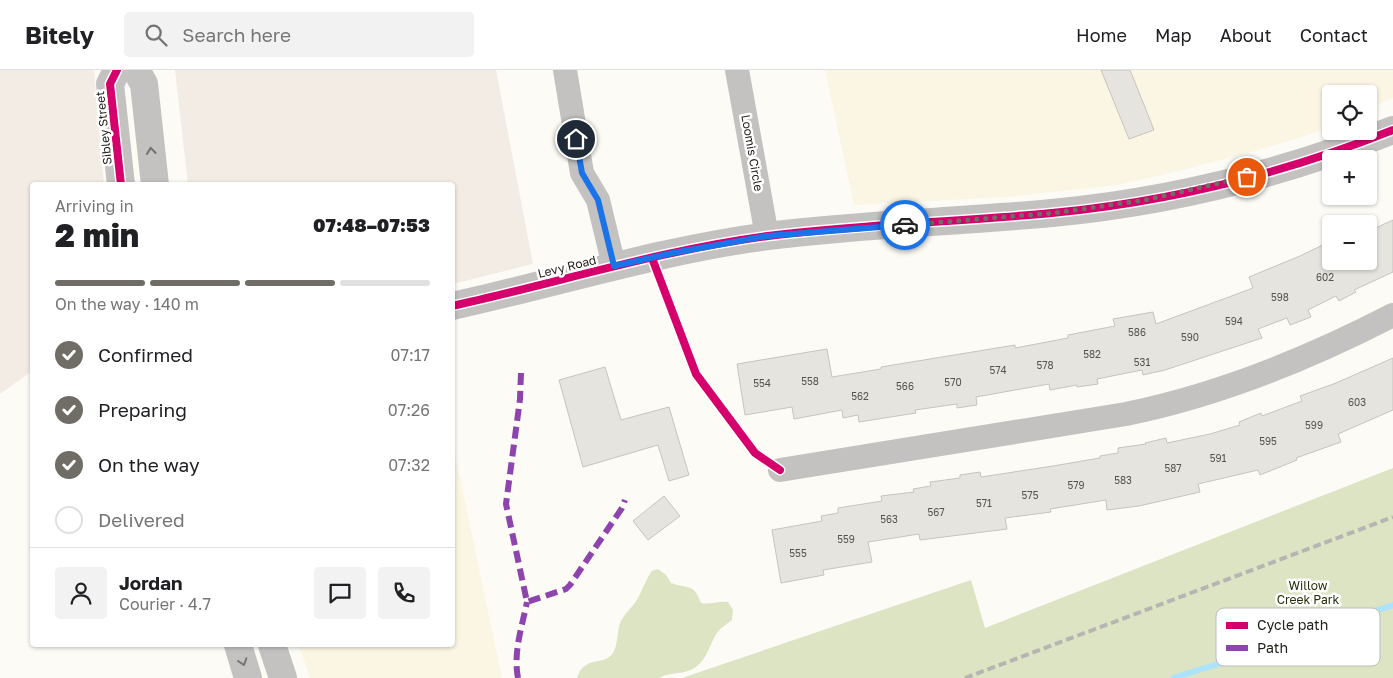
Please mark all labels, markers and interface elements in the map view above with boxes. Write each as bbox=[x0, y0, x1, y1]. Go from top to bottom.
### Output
search box bbox=[124, 12, 474, 57]
text: Bitely bbox=[25, 20, 94, 49]
icon: search bbox=[142, 21, 170, 49]
text: Search here bbox=[182, 23, 291, 46]
text: Home bbox=[1076, 24, 1127, 46]
text: Map bbox=[1155, 24, 1192, 46]
text: About bbox=[1220, 24, 1272, 46]
text: Contact bbox=[1300, 24, 1368, 46]
map controls bbox=[1322, 85, 1377, 270]
button: locate bbox=[1322, 85, 1377, 140]
street label: Sibley Street bbox=[92, 90, 115, 166]
street label: Loomis Circle bbox=[738, 113, 767, 192]
pin bbox=[555, 118, 597, 160]
icon: home bbox=[562, 125, 590, 153]
one-way arrow bbox=[146, 147, 157, 155]
button: + bbox=[1322, 150, 1377, 205]
pin bbox=[1226, 156, 1268, 198]
icon: bag bbox=[1233, 163, 1261, 191]
text: Arriving in bbox=[55, 196, 134, 216]
courier bbox=[880, 200, 930, 250]
icon: car bbox=[891, 211, 919, 239]
text: 07:48–07:53 bbox=[313, 213, 430, 236]
button: − bbox=[1322, 215, 1377, 270]
text: 2 min bbox=[55, 216, 139, 254]
street label: Levy Road bbox=[536, 252, 598, 281]
house number: 602 bbox=[1316, 271, 1334, 283]
house number: 598 bbox=[1271, 291, 1289, 303]
text: On the way · 140 m bbox=[55, 294, 199, 314]
house number: 594 bbox=[1225, 315, 1243, 327]
house number: 586 bbox=[1128, 326, 1146, 338]
house number: 590 bbox=[1181, 331, 1199, 343]
icon: check bbox=[55, 341, 83, 369]
text: Confirmed bbox=[98, 343, 193, 366]
text: 07:17 bbox=[391, 345, 430, 365]
house number: 582 bbox=[1083, 348, 1101, 360]
house number: 531 bbox=[1134, 356, 1150, 368]
house number: 578 bbox=[1036, 359, 1054, 371]
house number: 574 bbox=[989, 364, 1007, 376]
house number: 558 bbox=[801, 375, 819, 387]
house number: 570 bbox=[944, 376, 962, 388]
house number: 554 bbox=[753, 377, 771, 389]
house number: 566 bbox=[896, 380, 914, 392]
house number: 562 bbox=[851, 390, 869, 402]
icon: check bbox=[55, 396, 83, 424]
house number: 603 bbox=[1348, 396, 1366, 408]
text: Preparing bbox=[98, 398, 187, 421]
text: 07:26 bbox=[388, 400, 430, 420]
house number: 599 bbox=[1305, 419, 1323, 431]
house number: 595 bbox=[1259, 435, 1277, 447]
icon: check bbox=[55, 451, 83, 479]
house number: 591 bbox=[1210, 452, 1226, 464]
text: On the way bbox=[98, 453, 200, 476]
text: 07:32 bbox=[388, 455, 430, 475]
house number: 587 bbox=[1164, 462, 1182, 474]
house number: 583 bbox=[1114, 474, 1132, 486]
house number: 579 bbox=[1067, 479, 1085, 491]
house number: 575 bbox=[1022, 489, 1039, 501]
house number: 571 bbox=[976, 497, 992, 509]
house number: 567 bbox=[927, 506, 945, 518]
text: Delivered bbox=[98, 508, 185, 531]
house number: 563 bbox=[880, 513, 898, 525]
house number: 559 bbox=[837, 533, 855, 545]
house number: 555 bbox=[789, 547, 807, 559]
button: person bbox=[55, 567, 107, 619]
button: chat bbox=[314, 567, 366, 619]
button: phone bbox=[378, 567, 430, 619]
text: Jordan bbox=[119, 571, 183, 594]
park label: Willow Creek Park bbox=[1277, 578, 1339, 607]
text: Courier · 4.7 bbox=[119, 594, 211, 614]
legend bbox=[1216, 608, 1380, 666]
text: Cycle path bbox=[1257, 616, 1328, 633]
text: Path bbox=[1257, 639, 1288, 656]
one-way arrow bbox=[237, 657, 247, 665]

